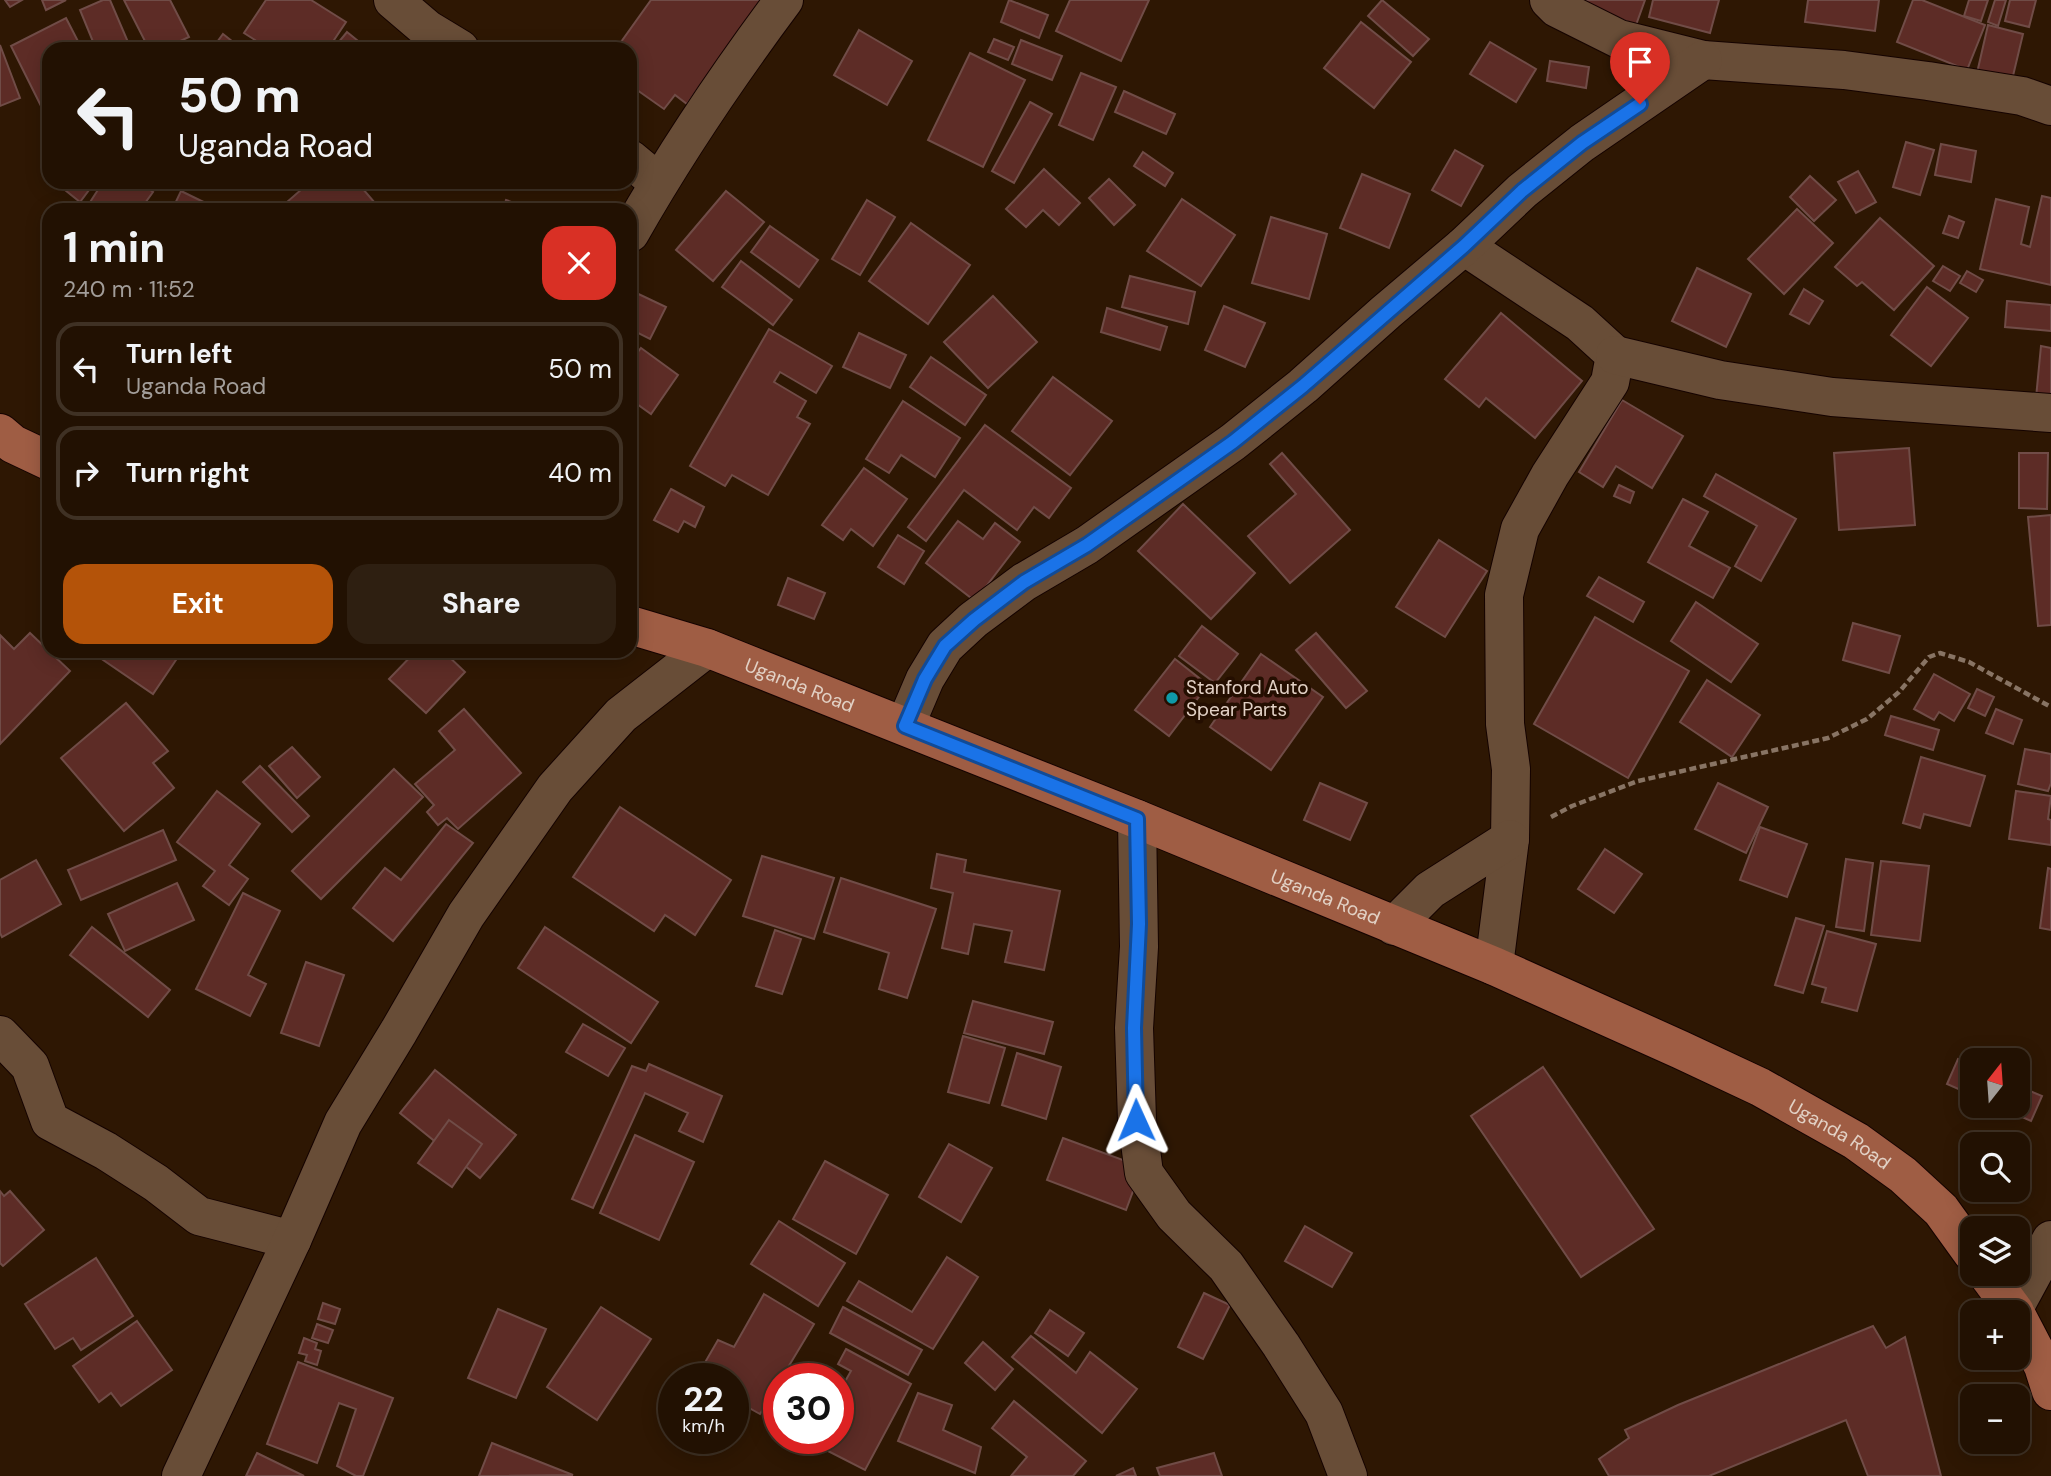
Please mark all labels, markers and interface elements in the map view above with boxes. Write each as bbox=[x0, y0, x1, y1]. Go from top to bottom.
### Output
pin bbox=[1610, 32, 1670, 104]
icon: arrive bbox=[1621, 43, 1659, 81]
text: 50 m bbox=[178, 63, 301, 127]
icon: left bbox=[63, 70, 154, 161]
text: Uganda Road bbox=[178, 125, 373, 167]
text: 1 min bbox=[63, 220, 165, 275]
button: close bbox=[542, 226, 616, 300]
text: 240 m · 11:52 bbox=[63, 274, 195, 304]
text: Turn left bbox=[126, 337, 233, 371]
icon: left bbox=[67, 350, 105, 388]
text: 50 m bbox=[548, 352, 612, 386]
text: Uganda Road bbox=[126, 371, 266, 401]
icon: right bbox=[67, 454, 105, 492]
text: Turn right bbox=[126, 456, 250, 490]
text: 40 m bbox=[548, 456, 612, 490]
button: Exit bbox=[63, 564, 333, 644]
button: Share bbox=[347, 564, 616, 644]
street label: Uganda Road bbox=[741, 652, 858, 718]
place label: Stanford Auto Spear Parts bbox=[1186, 675, 1308, 722]
marker: Stanford Auto Spear Parts bbox=[1164, 690, 1180, 706]
street label: Uganda Road bbox=[1267, 863, 1384, 930]
north arrow bbox=[1960, 1048, 2030, 1118]
map controls bbox=[1960, 1048, 2030, 1454]
position arrow bbox=[1099, 1083, 1173, 1157]
street label: Uganda Road bbox=[1784, 1093, 1896, 1175]
button: search bbox=[1960, 1132, 2030, 1202]
button: layers bbox=[1960, 1216, 2030, 1286]
button: + bbox=[1960, 1300, 2030, 1370]
speed limit sign: 30 bbox=[763, 1363, 854, 1454]
text: 22 bbox=[683, 1376, 724, 1422]
button: − bbox=[1960, 1384, 2030, 1454]
text: km/h bbox=[682, 1414, 725, 1438]

